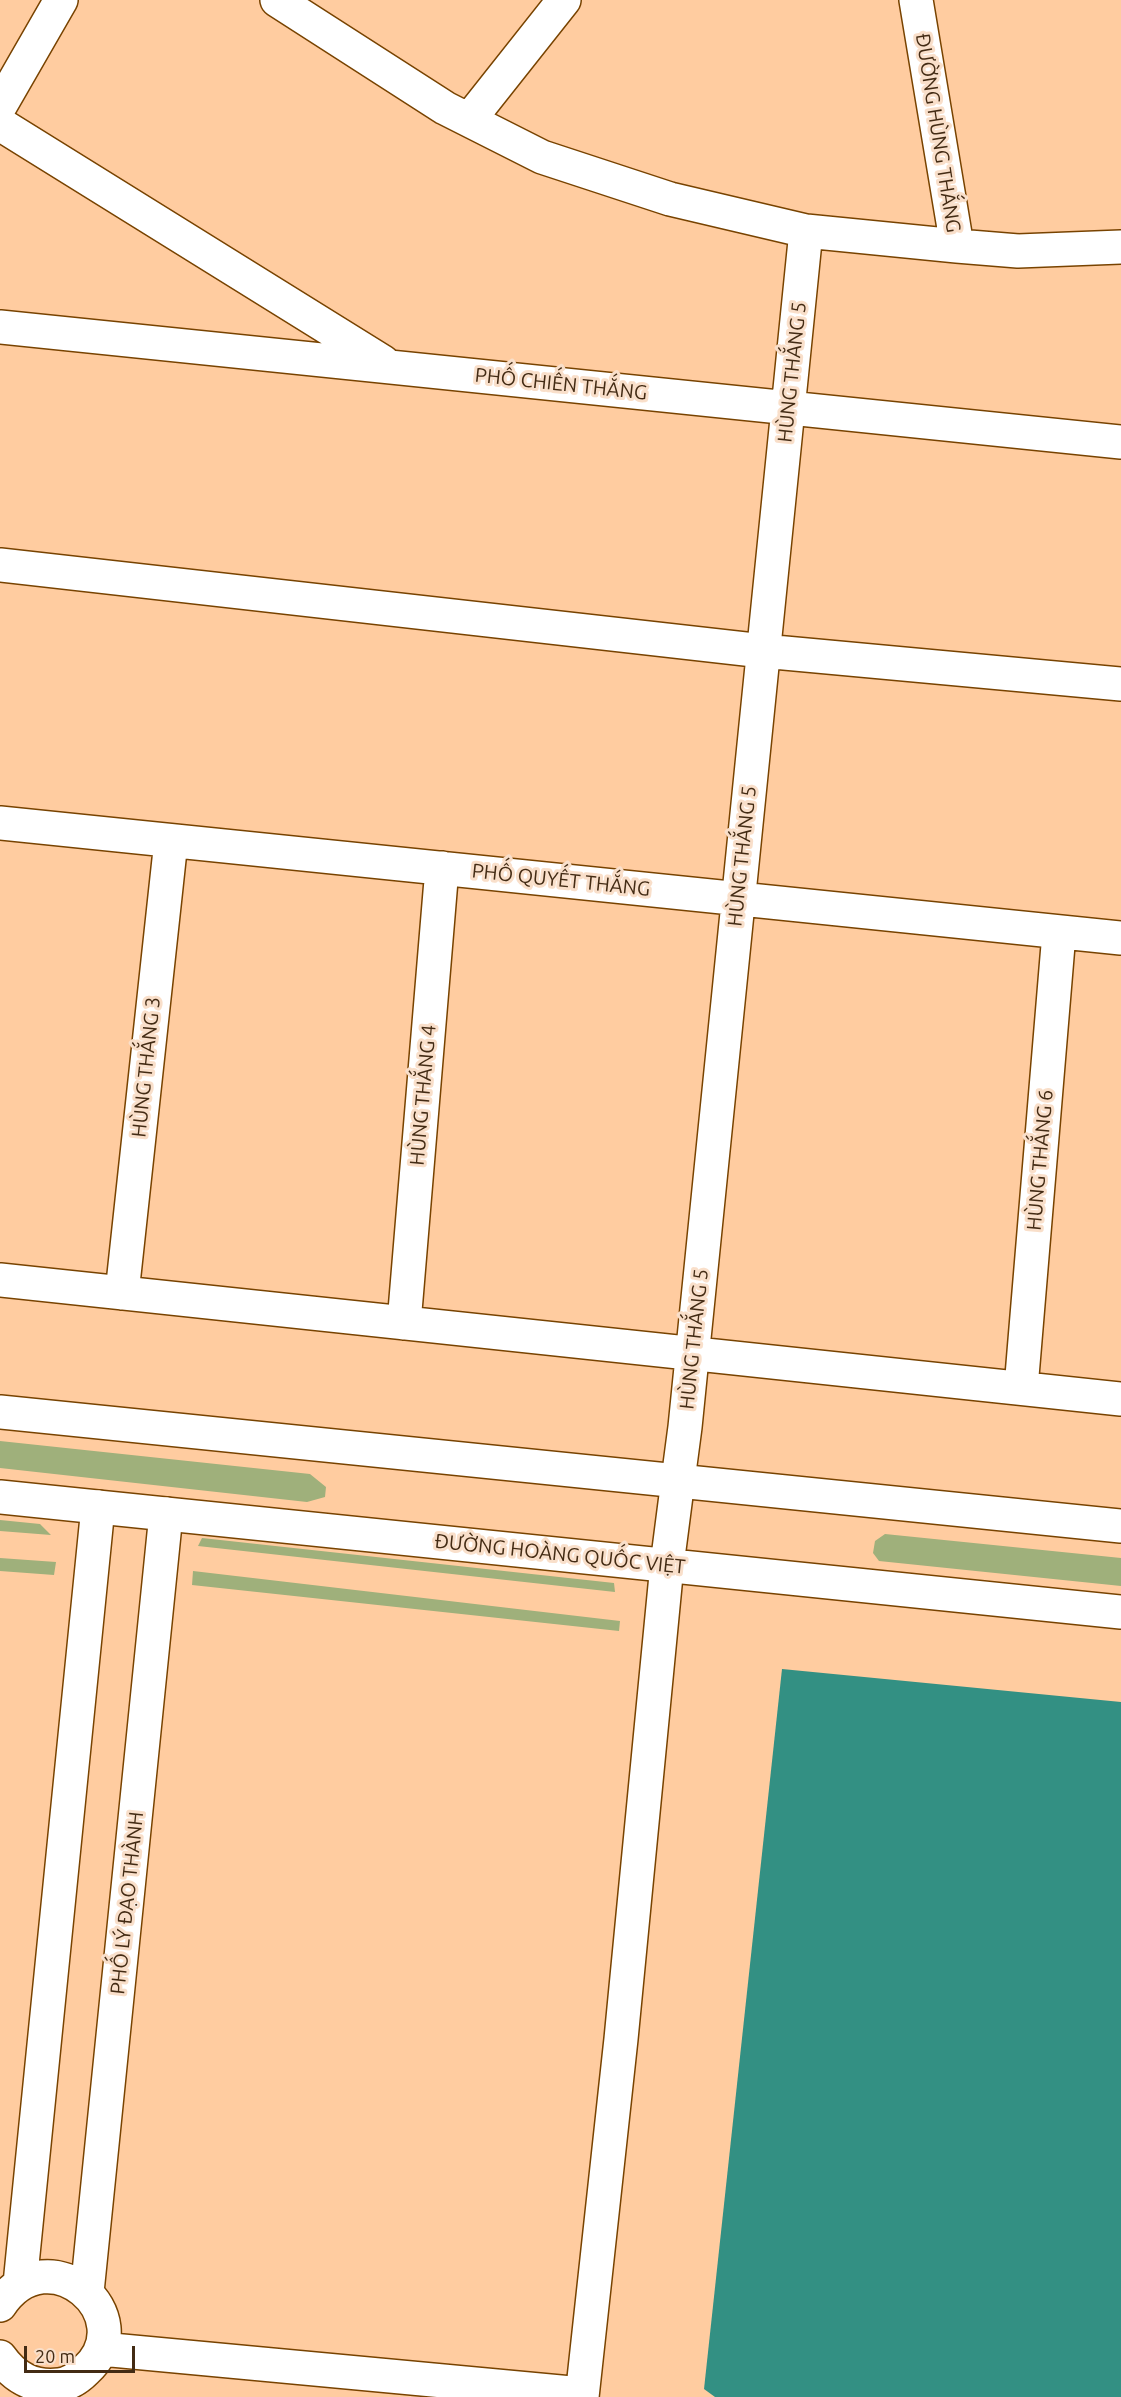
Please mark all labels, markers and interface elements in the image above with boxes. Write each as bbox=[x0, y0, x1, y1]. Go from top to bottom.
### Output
street label: ĐƯỜNG HÙNG THẮNG bbox=[910, 32, 966, 234]
street label: HÙNG THẮNG 5 bbox=[773, 301, 811, 443]
street label: PHỐ CHIẾN THẮNG bbox=[474, 363, 648, 405]
street label: HÙNG THẮNG 5 bbox=[723, 785, 761, 927]
street label: PHỐ QUYẾT THẮNG bbox=[471, 859, 651, 901]
street label: HÙNG THẮNG 3 bbox=[127, 996, 165, 1138]
street label: HÙNG THẮNG 4 bbox=[405, 1024, 441, 1166]
street label: HÙNG THẮNG 6 bbox=[1022, 1089, 1058, 1231]
street label: HÙNG THẮNG 5 bbox=[675, 1268, 713, 1410]
street label: ĐƯỜNG HOÀNG QUỐC VIỆT bbox=[433, 1529, 687, 1579]
street label: PHỐ LÝ ĐẠO THÀNH bbox=[105, 1810, 149, 1996]
scale bar bbox=[27, 2334, 138, 2372]
text: 20 m bbox=[35, 2346, 75, 2366]

